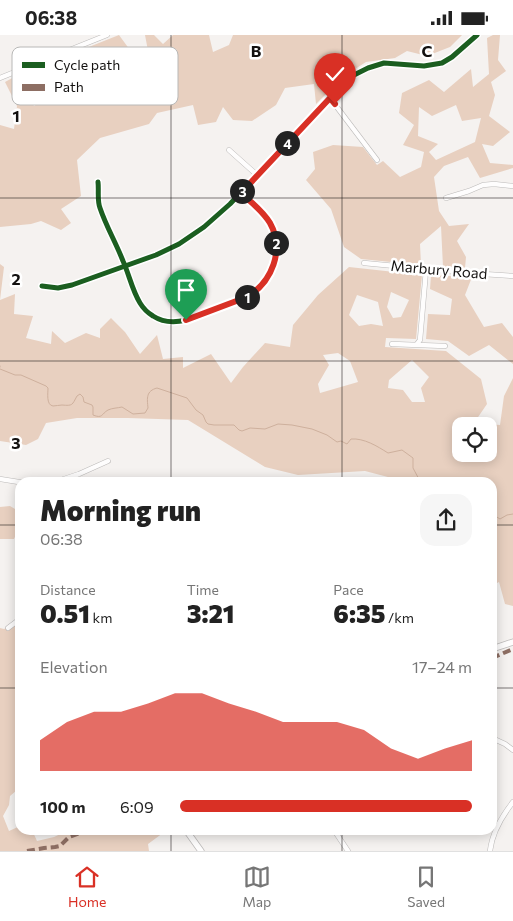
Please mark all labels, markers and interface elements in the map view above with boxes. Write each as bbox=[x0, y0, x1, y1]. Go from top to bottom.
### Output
text: 06:38 bbox=[25, 6, 77, 29]
text: B bbox=[251, 41, 262, 60]
text: C bbox=[422, 41, 433, 60]
legend bbox=[12, 47, 178, 105]
pin bbox=[314, 53, 356, 104]
text: Cycle path bbox=[54, 56, 120, 73]
icon: check bbox=[321, 60, 349, 88]
text: Path bbox=[54, 78, 84, 95]
text: 1 bbox=[12, 106, 20, 125]
pin: 4 bbox=[274, 131, 300, 155]
text: 4 bbox=[283, 135, 292, 152]
pin: 3 bbox=[230, 179, 254, 203]
text: 3 bbox=[238, 183, 247, 200]
pin: 2 bbox=[264, 231, 288, 255]
text: 2 bbox=[273, 235, 280, 252]
street label: Marbury Road bbox=[390, 256, 488, 282]
text: 2 bbox=[11, 269, 21, 288]
pin bbox=[165, 269, 207, 320]
icon: arrive bbox=[172, 276, 200, 304]
pin: 1 bbox=[234, 285, 260, 309]
text: 1 bbox=[244, 289, 251, 306]
map controls bbox=[452, 417, 497, 462]
button: locate bbox=[452, 417, 497, 462]
text: 3 bbox=[11, 433, 21, 452]
text: Morning run bbox=[40, 493, 201, 527]
button: share bbox=[420, 494, 472, 546]
text: 06:38 bbox=[40, 529, 83, 548]
text: Distance bbox=[40, 581, 96, 598]
text: Time bbox=[187, 581, 219, 598]
text: Pace bbox=[333, 581, 364, 598]
text: 0.51 bbox=[40, 598, 90, 628]
text: 3:21 bbox=[187, 598, 235, 628]
text: 6:35 bbox=[333, 598, 385, 628]
text: km bbox=[90, 609, 112, 626]
text: /km bbox=[385, 609, 414, 626]
text: Elevation bbox=[40, 657, 108, 676]
text: 17–24 m bbox=[412, 657, 472, 676]
text: 100 m bbox=[40, 797, 86, 816]
text: 6:09 bbox=[120, 797, 154, 816]
tab: Home bbox=[68, 863, 106, 910]
tab: Map bbox=[242, 863, 271, 910]
tab: Saved bbox=[407, 863, 445, 910]

